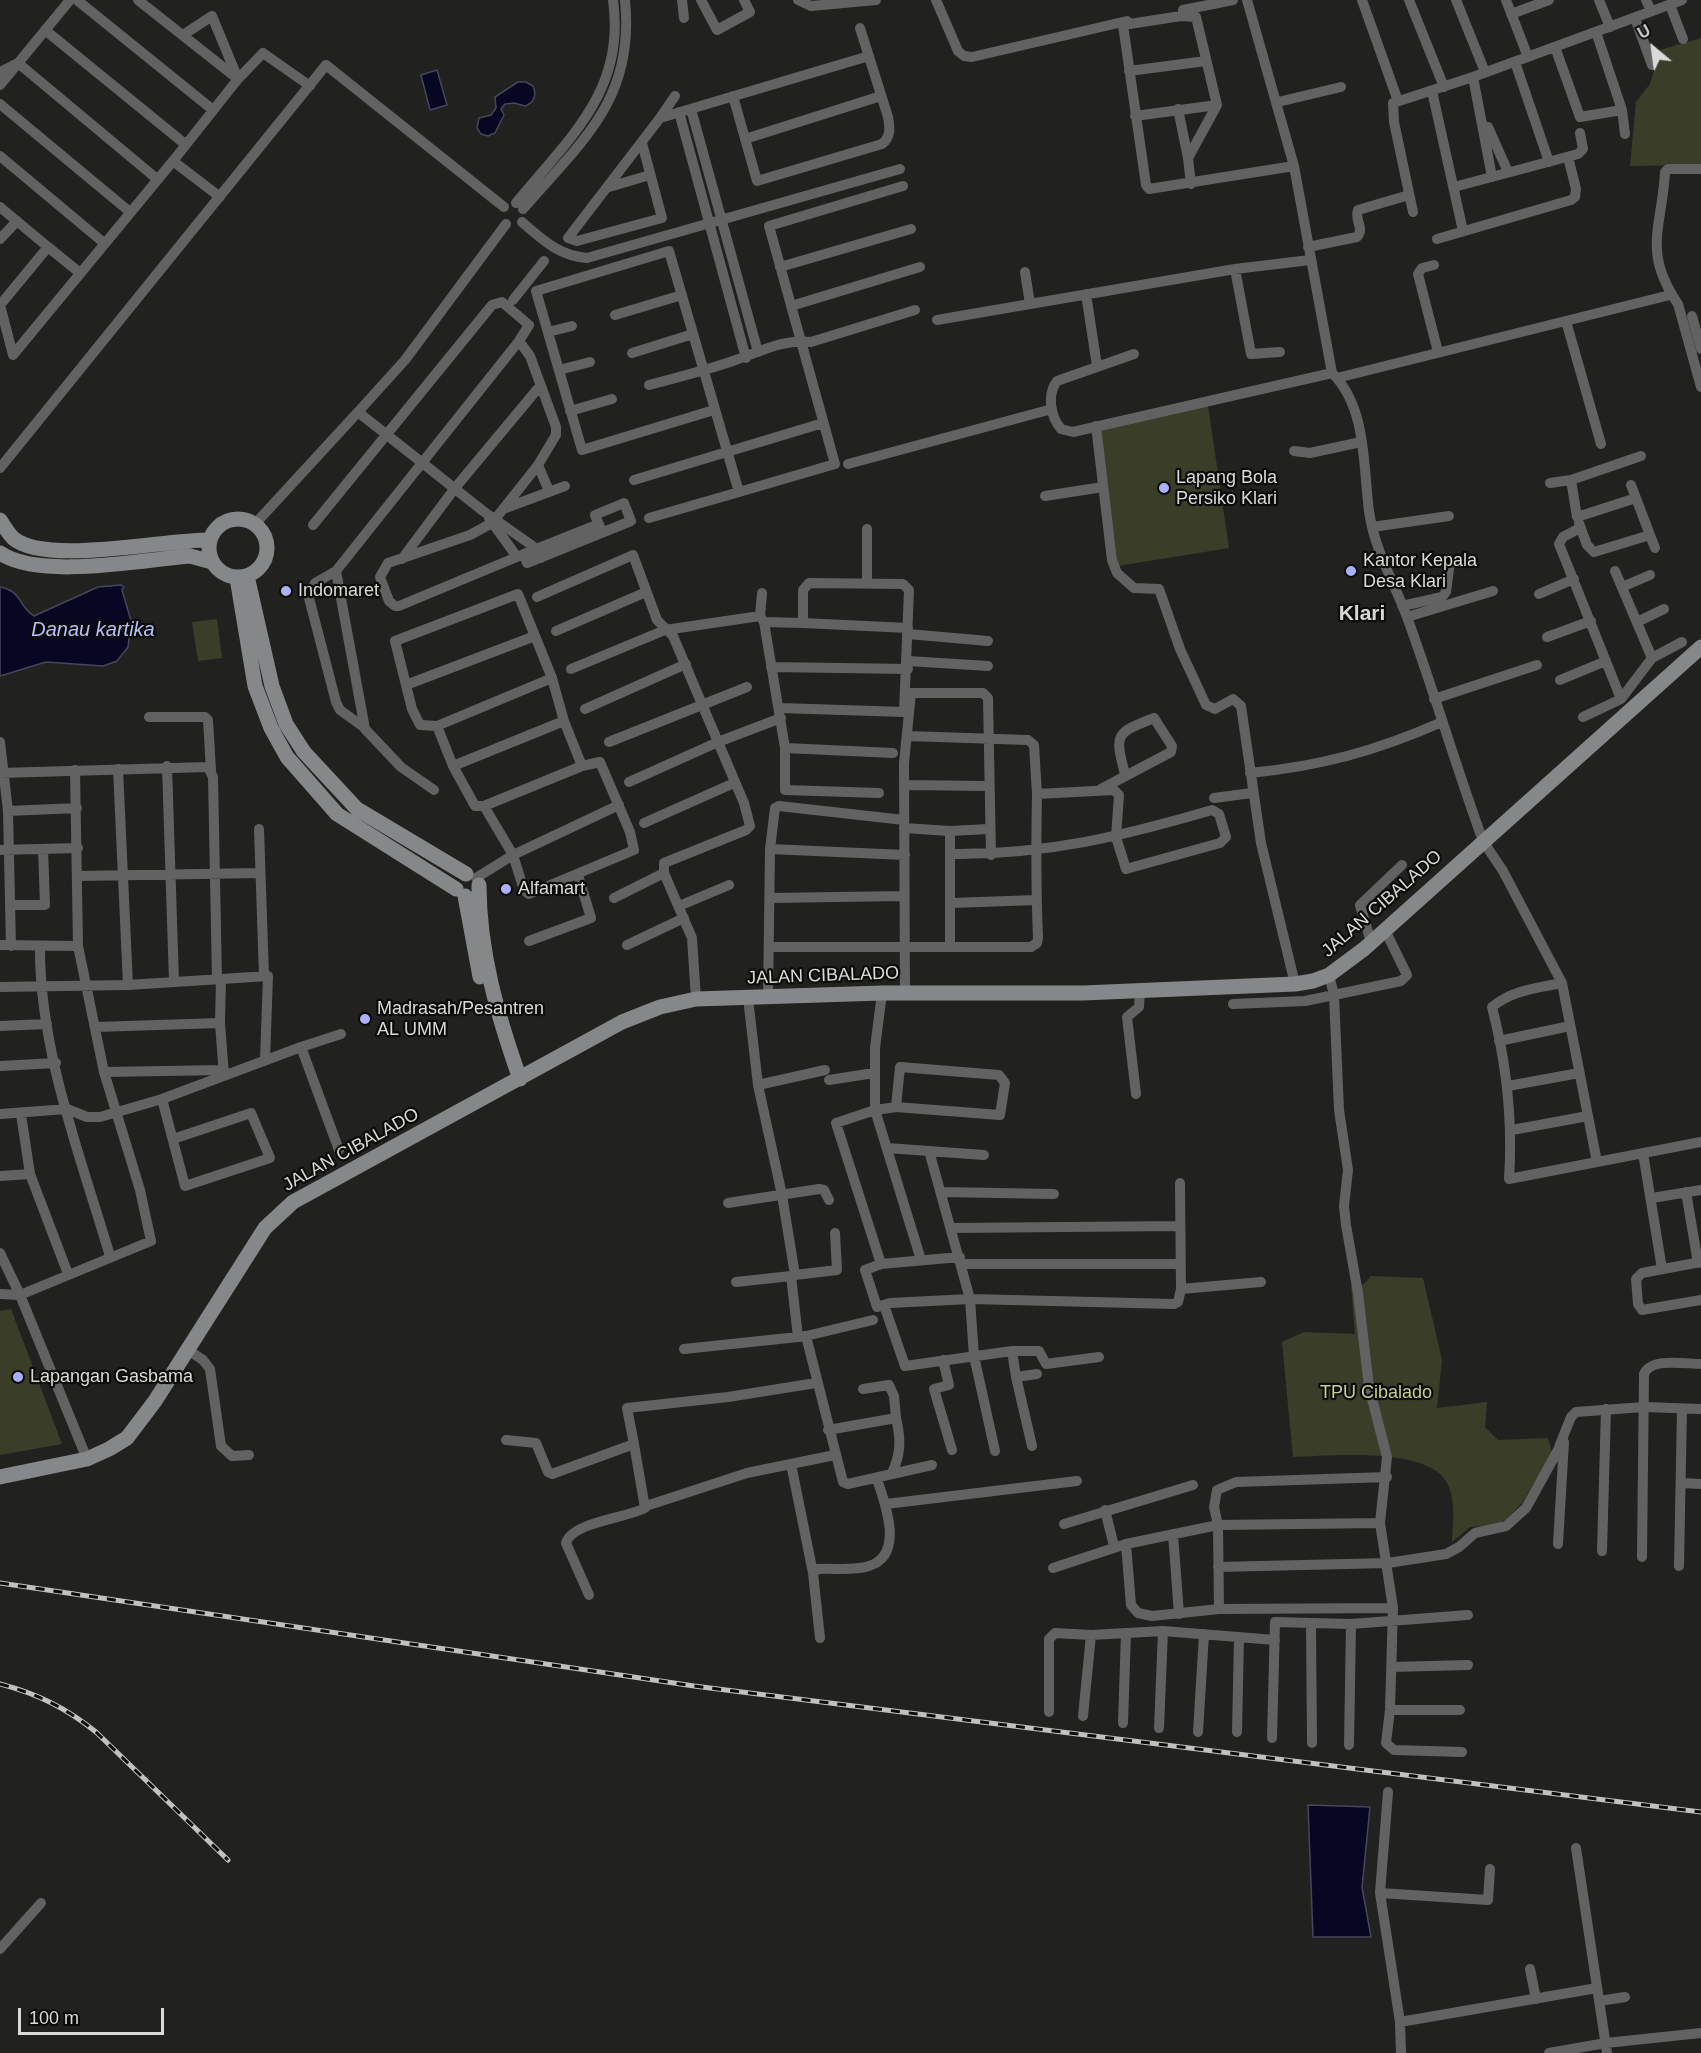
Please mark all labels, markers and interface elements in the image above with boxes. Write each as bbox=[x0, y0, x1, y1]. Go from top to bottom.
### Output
north arrow bbox=[1623, 18, 1683, 78]
text: U bbox=[1635, 22, 1653, 42]
place label: Lapang Bola Persiko Klari bbox=[1176, 467, 1277, 510]
marker: Lapang Bola Persiko Klari bbox=[1157, 481, 1171, 495]
place label: Kantor Kepala Desa Klari bbox=[1363, 550, 1477, 592]
marker: Kantor Kepala Desa Klari bbox=[1344, 564, 1358, 578]
place label: Indomaret bbox=[298, 580, 379, 602]
marker: Indomaret bbox=[279, 584, 293, 598]
district label: Klari bbox=[1339, 601, 1385, 627]
water label: Danau kartika bbox=[31, 618, 155, 642]
street label: JALAN CIBALADO bbox=[1318, 846, 1446, 962]
place label: Alfamart bbox=[518, 878, 585, 900]
marker: Alfamart bbox=[499, 882, 513, 896]
street label: JALAN CIBALADO bbox=[747, 963, 899, 989]
place label: Madrasah/Pesantren AL UMM bbox=[377, 998, 544, 1040]
marker: Madrasah/Pesantren AL UMM bbox=[358, 1012, 372, 1026]
street label: JALAN CIBALADO bbox=[279, 1104, 423, 1196]
place label: Lapangan Gasbama bbox=[30, 1366, 193, 1388]
marker: Lapangan Gasbama bbox=[11, 1370, 25, 1384]
park label: TPU Cibalado bbox=[1320, 1382, 1432, 1404]
scale bar bbox=[21, 1996, 166, 2034]
text: 100 m bbox=[29, 2008, 79, 2028]

